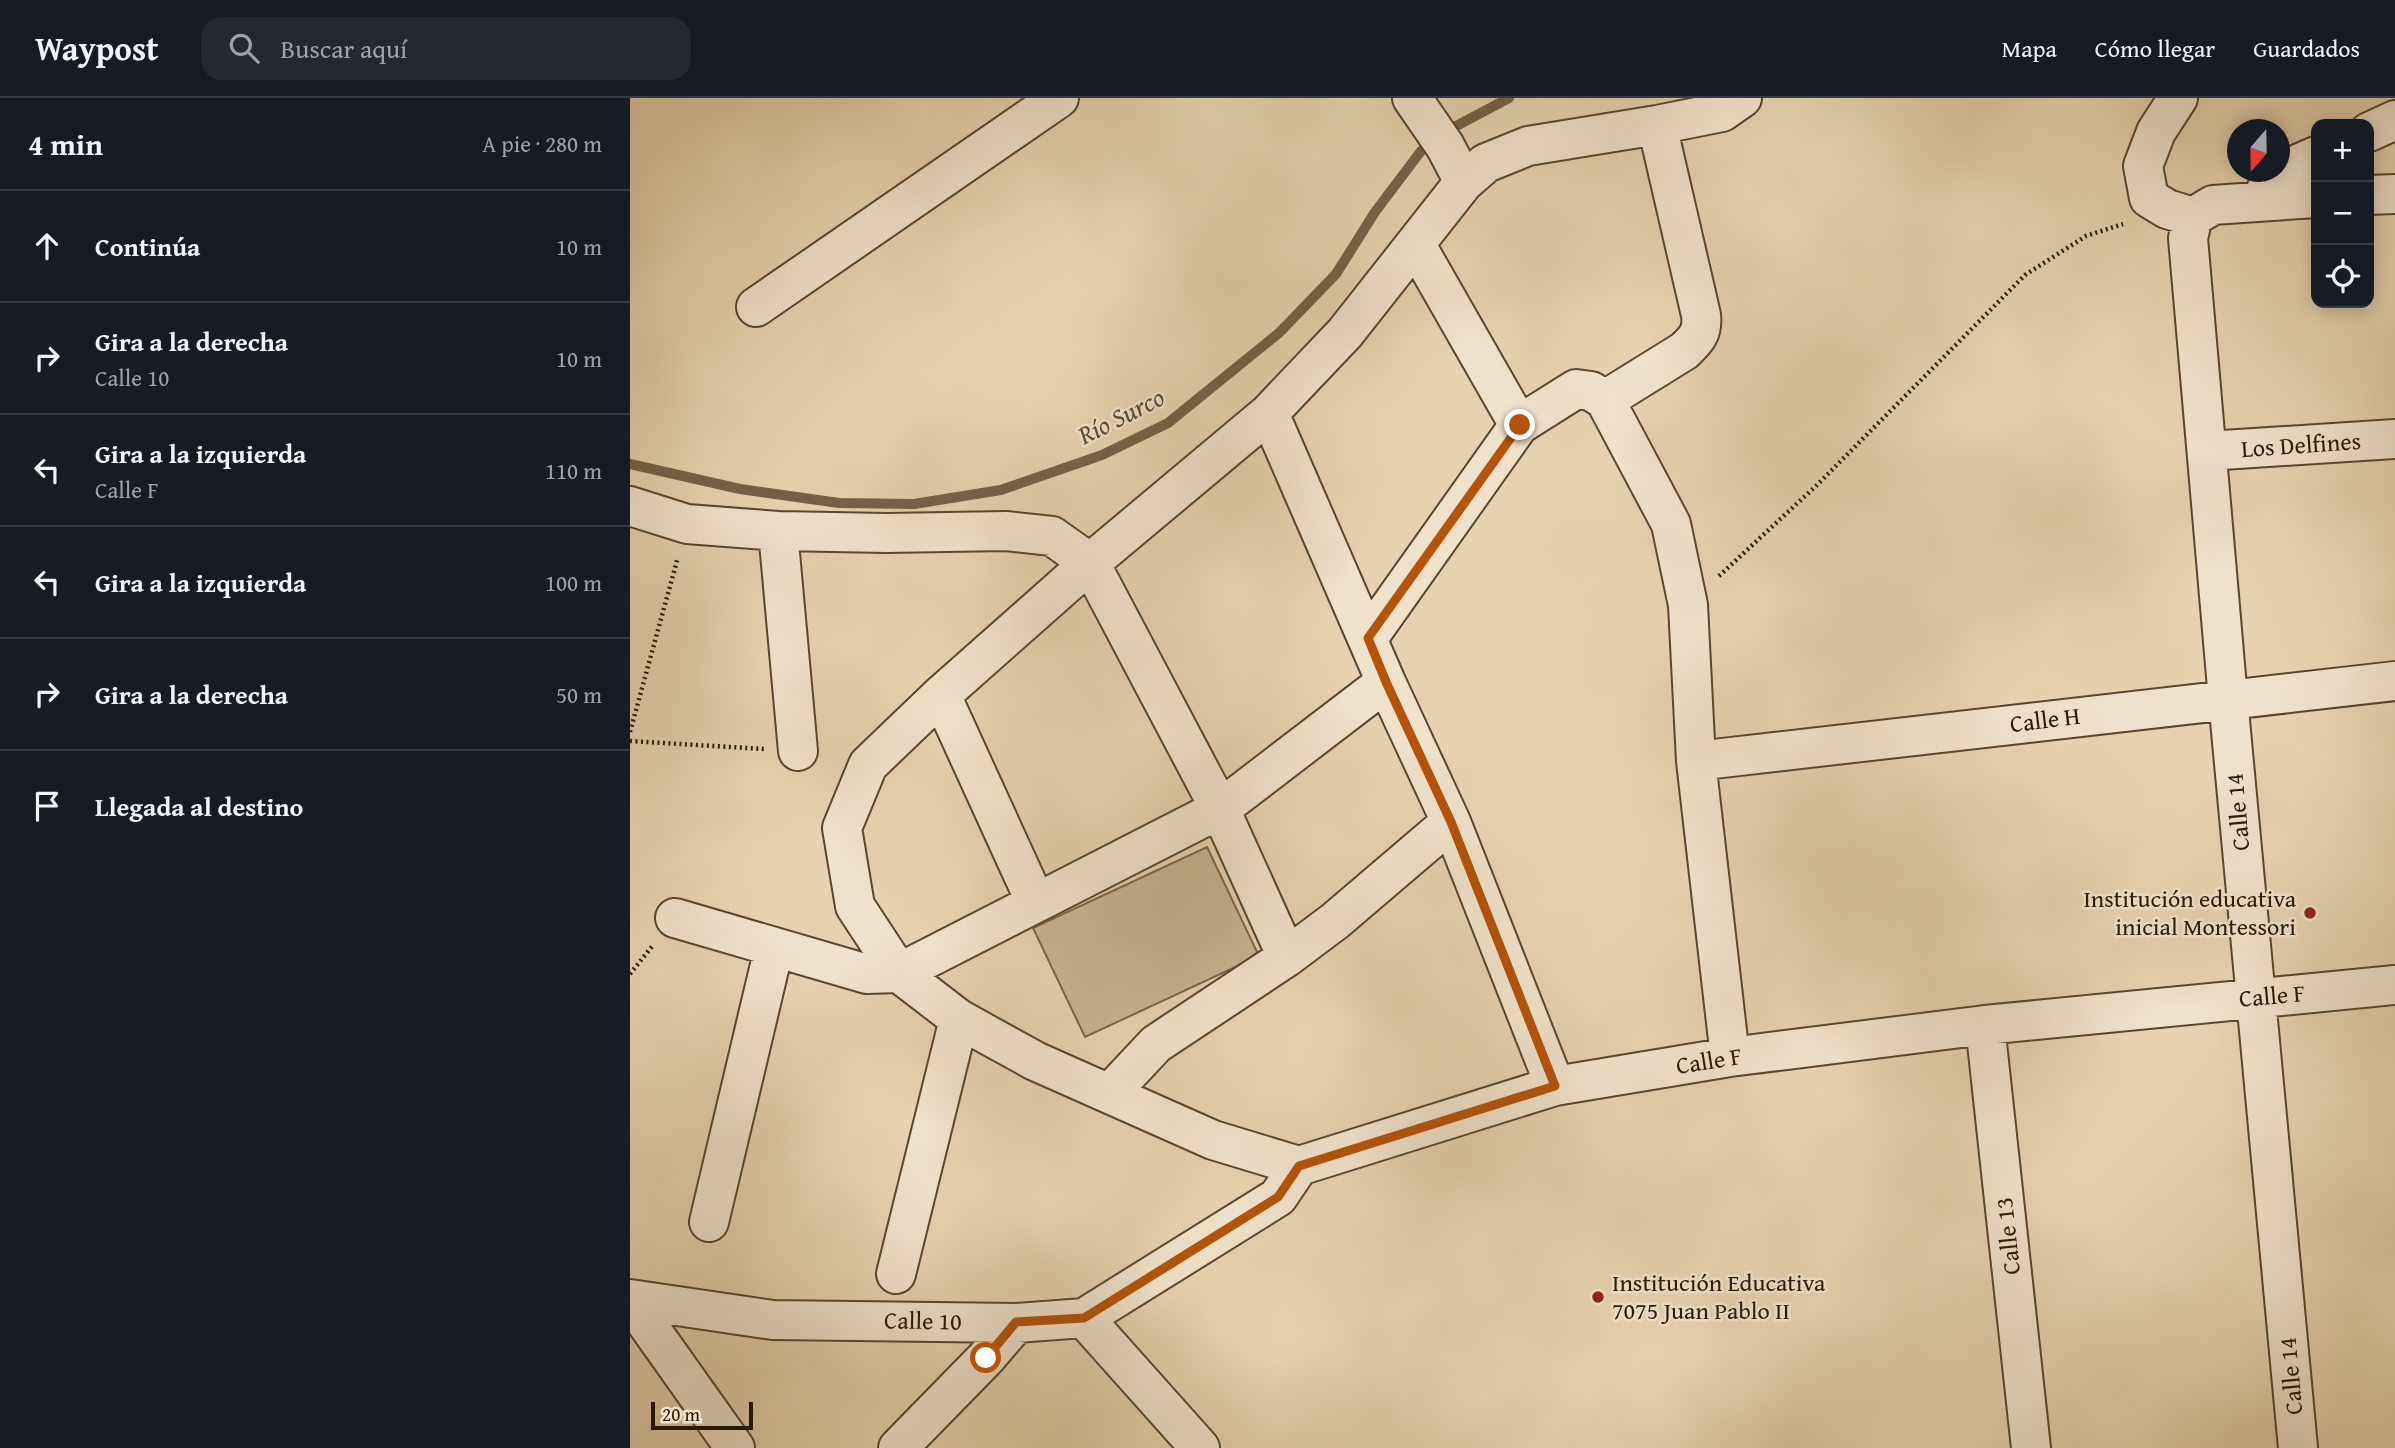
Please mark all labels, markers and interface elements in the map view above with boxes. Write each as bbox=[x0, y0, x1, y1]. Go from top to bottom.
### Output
search box bbox=[201, 17, 691, 80]
text: Waypost bbox=[35, 24, 159, 72]
icon: search bbox=[225, 29, 263, 67]
text: Buscar aquí bbox=[281, 29, 407, 68]
text: Mapa bbox=[2001, 31, 2057, 66]
text: Cómo llegar bbox=[2095, 31, 2215, 66]
text: Guardados bbox=[2253, 31, 2360, 66]
north arrow bbox=[2227, 119, 2290, 182]
map controls bbox=[2311, 119, 2374, 308]
button: + bbox=[2311, 119, 2374, 182]
text: 4 min bbox=[28, 122, 103, 166]
text: A pie · 280 m bbox=[482, 127, 602, 160]
button: − bbox=[2311, 182, 2374, 245]
icon: ahead bbox=[28, 227, 66, 265]
text: Continúa bbox=[95, 227, 200, 266]
text: 10 m bbox=[556, 230, 602, 263]
button: locate bbox=[2311, 245, 2374, 308]
text: Gira a la derecha bbox=[95, 322, 288, 361]
icon: right bbox=[28, 339, 66, 377]
text: 10 m bbox=[556, 342, 602, 375]
text: Calle 10 bbox=[95, 361, 169, 394]
water label: Río Surco bbox=[1070, 377, 1171, 454]
route end bbox=[1504, 409, 1535, 440]
street label: Los Delfines bbox=[2240, 423, 2362, 466]
text: Gira a la izquierda bbox=[95, 434, 306, 473]
icon: left bbox=[28, 451, 66, 489]
text: 110 m bbox=[545, 454, 602, 487]
text: Calle F bbox=[95, 473, 158, 506]
icon: left bbox=[28, 563, 66, 601]
text: Gira a la izquierda bbox=[95, 563, 306, 602]
text: 100 m bbox=[545, 566, 602, 599]
icon: right bbox=[28, 675, 66, 713]
text: Gira a la derecha bbox=[95, 675, 288, 714]
text: 50 m bbox=[556, 678, 602, 711]
street label: Calle H bbox=[2008, 698, 2082, 741]
street label: Calle 14 bbox=[2217, 772, 2258, 852]
icon: arrive bbox=[28, 787, 66, 825]
text: Llegada al destino bbox=[95, 787, 303, 826]
place label: Institución educativa inicial Montessori bbox=[2083, 881, 2297, 944]
marker: Institución educativa inicial Montessori bbox=[2302, 905, 2318, 921]
street label: Calle F bbox=[2237, 975, 2306, 1016]
street label: Calle F bbox=[1674, 1038, 1744, 1083]
street label: Calle 13 bbox=[1986, 1196, 2029, 1276]
place label: Institución Educativa 7075 Juan Pablo II bbox=[1612, 1265, 1826, 1328]
marker: Institución Educativa 7075 Juan Pablo II bbox=[1590, 1289, 1606, 1305]
street label: Calle 10 bbox=[884, 1302, 962, 1339]
street label: Calle 14 bbox=[2270, 1336, 2311, 1416]
route start bbox=[970, 1342, 1001, 1373]
scale bar bbox=[651, 1399, 752, 1431]
text: 20 m bbox=[662, 1400, 700, 1428]

